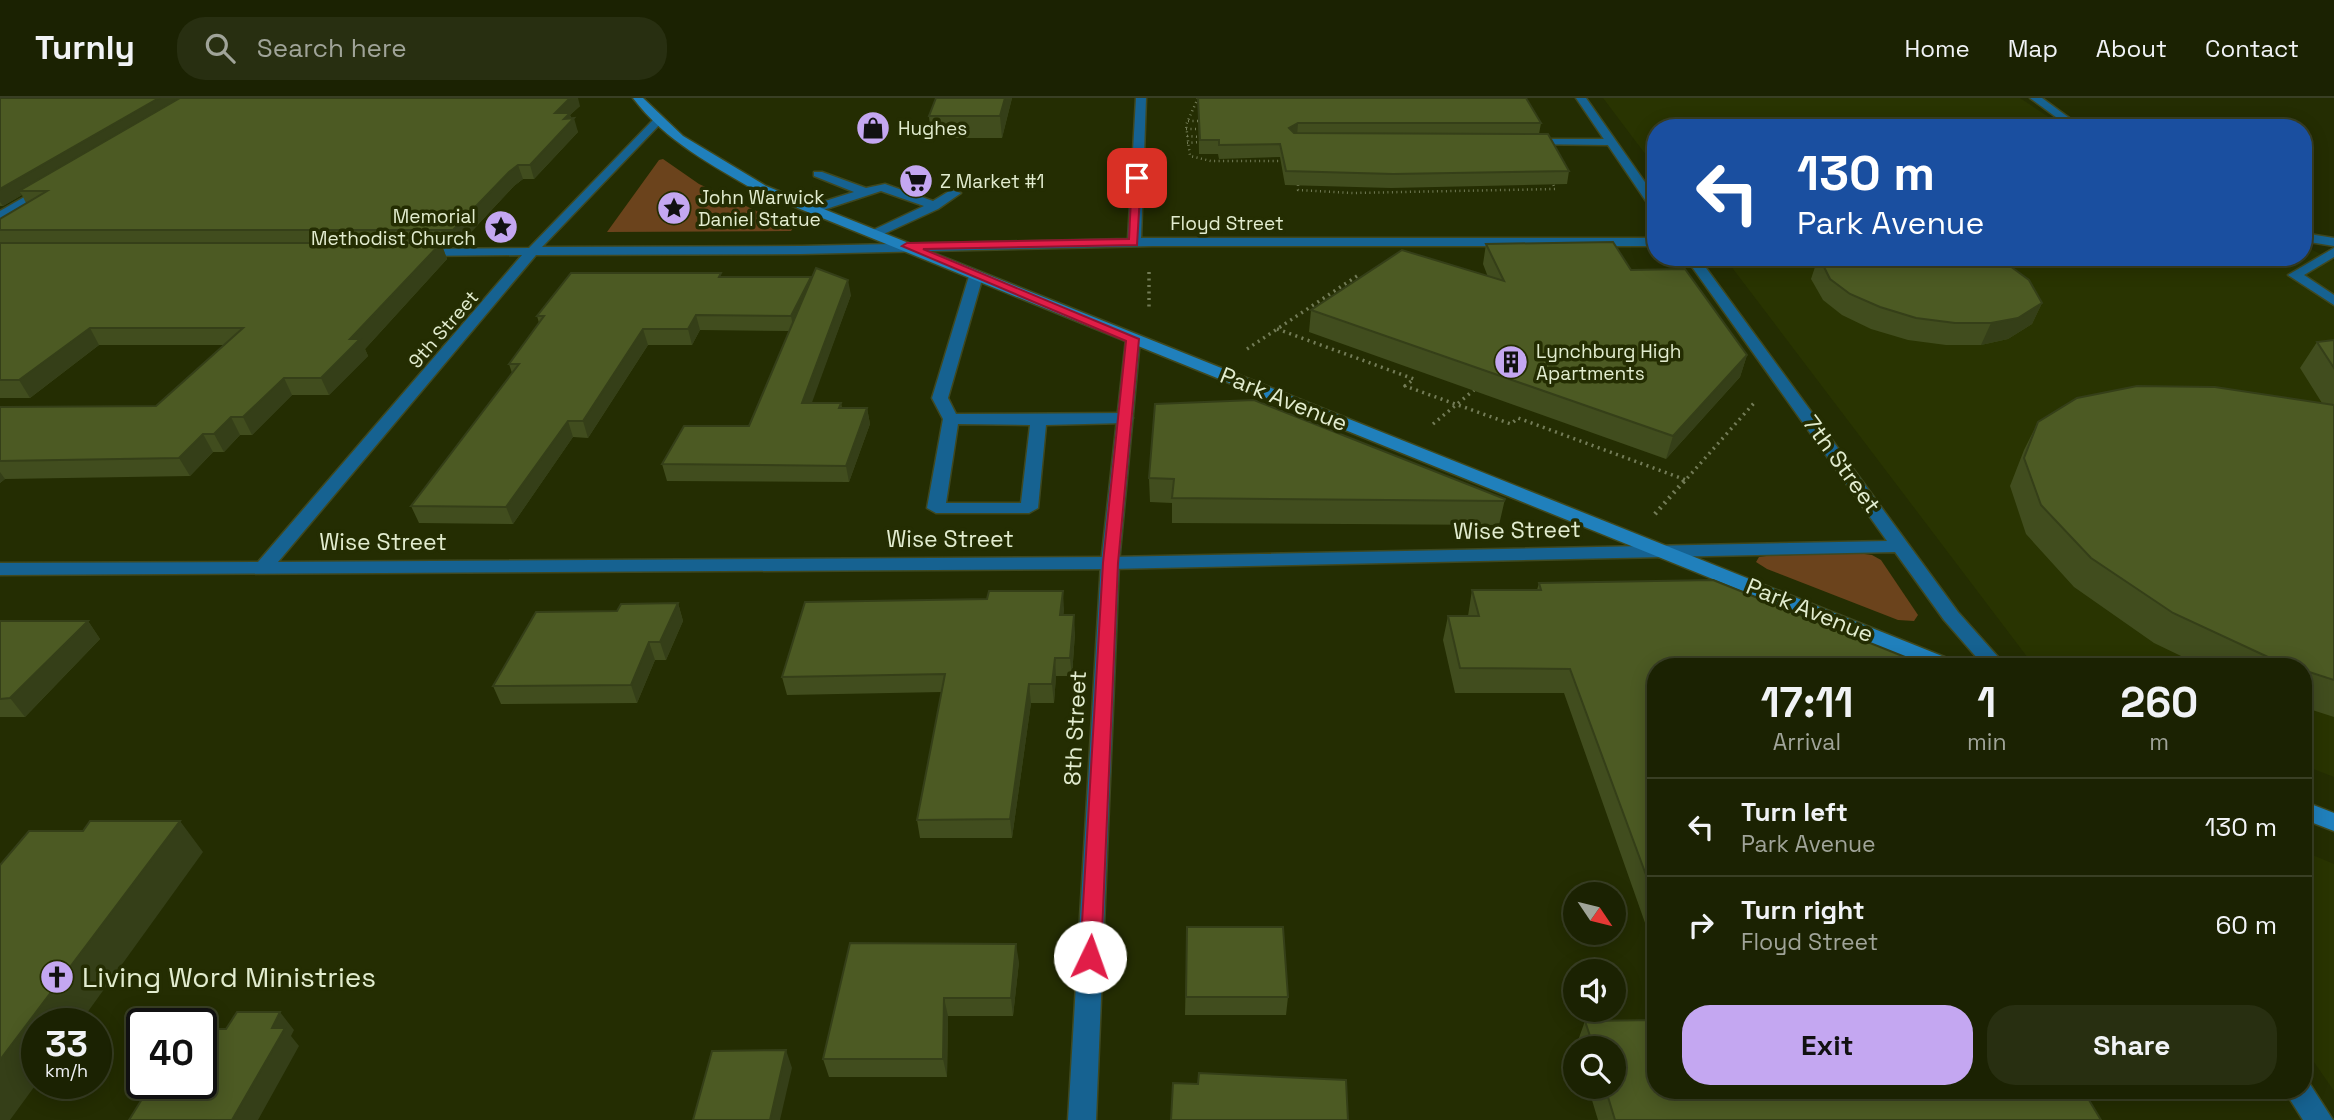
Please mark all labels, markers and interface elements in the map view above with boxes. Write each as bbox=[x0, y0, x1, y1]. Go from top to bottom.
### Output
search box bbox=[177, 17, 667, 80]
text: Turnly bbox=[35, 27, 135, 69]
icon: search bbox=[201, 29, 239, 67]
text: Search here bbox=[257, 31, 407, 65]
text: Home bbox=[1904, 33, 1970, 64]
text: Map bbox=[2008, 33, 2058, 64]
text: About bbox=[2096, 33, 2167, 64]
text: Contact bbox=[2205, 33, 2299, 64]
shop icon: Hughes bbox=[854, 109, 892, 147]
place label: Hughes bbox=[898, 116, 967, 141]
text: 130 m bbox=[1797, 142, 1935, 204]
icon: left bbox=[1682, 147, 1773, 238]
pin bbox=[1107, 148, 1167, 208]
icon: arrive bbox=[1118, 159, 1156, 197]
supermarket icon: Z Market #1 bbox=[897, 162, 935, 200]
place label: Z Market #1 bbox=[940, 169, 1044, 194]
place label: John Warwick Daniel Statue bbox=[698, 185, 825, 232]
place icon: John Warwick Daniel Statue bbox=[655, 189, 693, 227]
text: Park Avenue bbox=[1797, 203, 1984, 243]
place label: Memorial Methodist Church bbox=[311, 204, 476, 251]
place icon: Memorial Methodist Church bbox=[482, 208, 520, 246]
street label: Floyd Street bbox=[1170, 211, 1284, 236]
street label: 9th Street bbox=[403, 285, 484, 373]
place label: Lynchburg High Apartments bbox=[1536, 339, 1681, 386]
building icon: Lynchburg High Apartments bbox=[1492, 343, 1530, 381]
street label: Park Avenue bbox=[1216, 360, 1352, 438]
street label: 7th Street bbox=[1796, 409, 1888, 519]
street label: Wise Street bbox=[1453, 514, 1581, 546]
street label: Wise Street bbox=[886, 524, 1014, 554]
street label: Wise Street bbox=[319, 527, 447, 557]
street label: Park Avenue bbox=[1742, 571, 1878, 649]
street label: 8th Street bbox=[1057, 670, 1093, 786]
text: 17:11 bbox=[1761, 676, 1853, 729]
text: 1 bbox=[1977, 676, 1996, 729]
text: 260 bbox=[2120, 676, 2198, 729]
text: Arrival bbox=[1773, 727, 1841, 757]
text: min bbox=[1967, 727, 2007, 757]
text: m bbox=[2149, 727, 2169, 757]
text: Turn left bbox=[1741, 795, 1848, 829]
icon: left bbox=[1682, 808, 1720, 846]
text: 130 m bbox=[2205, 810, 2277, 844]
text: Park Avenue bbox=[1741, 829, 1876, 859]
north arrow bbox=[1563, 882, 1626, 945]
map controls bbox=[1563, 882, 1626, 1099]
text: Turn right bbox=[1741, 893, 1865, 927]
icon: right bbox=[1682, 906, 1720, 944]
text: 60 m bbox=[2215, 908, 2277, 942]
position arrow bbox=[1053, 920, 1127, 994]
text: Floyd Street bbox=[1741, 927, 1878, 957]
church icon: Living Word Ministries bbox=[38, 958, 76, 996]
place label: Living Word Ministries bbox=[82, 959, 376, 995]
button: sound bbox=[1563, 959, 1626, 1022]
button: Exit bbox=[1682, 1005, 1973, 1085]
button: Share bbox=[1987, 1005, 2277, 1085]
speed limit sign: 40 bbox=[126, 1008, 217, 1099]
text: 33 bbox=[45, 1022, 88, 1066]
button: search bbox=[1563, 1036, 1626, 1099]
text: km/h bbox=[45, 1059, 88, 1082]

